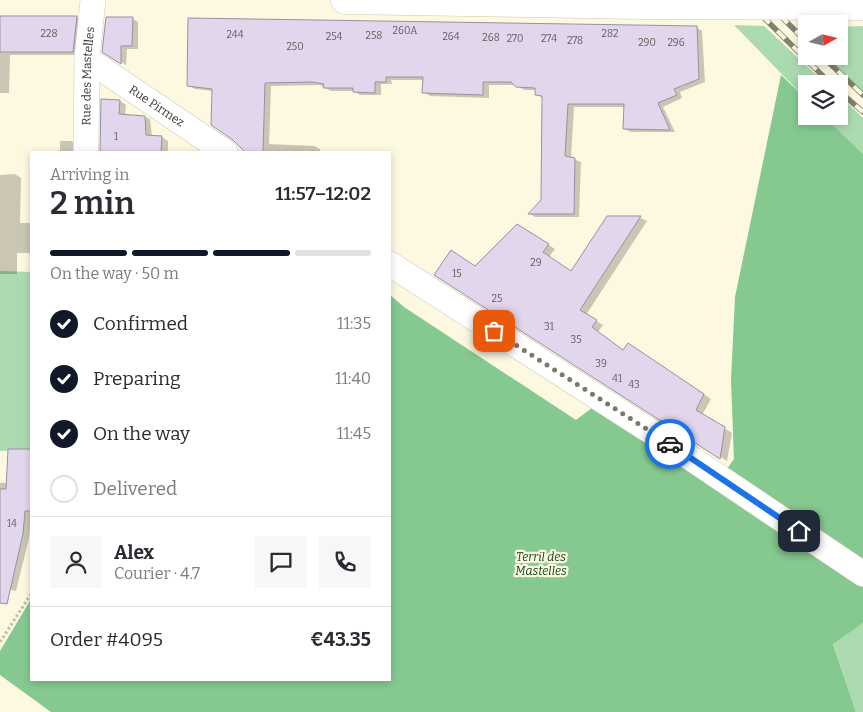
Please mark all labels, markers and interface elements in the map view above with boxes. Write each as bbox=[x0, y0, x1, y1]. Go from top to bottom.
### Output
north arrow bbox=[798, 15, 848, 65]
map controls bbox=[798, 15, 848, 125]
house number: 260A bbox=[393, 25, 418, 37]
street label: Rue des Mastelles bbox=[79, 26, 97, 126]
house number: 228 bbox=[41, 28, 57, 40]
house number: 282 bbox=[602, 28, 618, 40]
house number: 244 bbox=[226, 29, 244, 41]
house number: 258 bbox=[366, 30, 382, 42]
house number: 254 bbox=[326, 31, 342, 43]
house number: 264 bbox=[442, 31, 460, 43]
house number: 268 bbox=[482, 32, 500, 44]
house number: 270 bbox=[507, 33, 523, 45]
house number: 274 bbox=[541, 33, 557, 45]
house number: 278 bbox=[567, 35, 583, 47]
house number: 290 bbox=[638, 37, 656, 49]
house number: 296 bbox=[667, 37, 685, 49]
house number: 250 bbox=[286, 41, 304, 53]
button: layers bbox=[798, 75, 848, 125]
street label: Rue Pirmez bbox=[126, 82, 187, 130]
house number: 1 bbox=[114, 131, 118, 143]
text: Arriving in bbox=[50, 165, 129, 184]
text: 11:57–12:02 bbox=[275, 182, 371, 205]
text: 2 min bbox=[50, 184, 135, 222]
house number: 29 bbox=[530, 257, 542, 269]
text: On the way · 50 m bbox=[50, 264, 179, 283]
house number: 15 bbox=[452, 268, 462, 280]
house number: 25 bbox=[492, 293, 502, 305]
icon: check bbox=[50, 310, 78, 338]
pin bbox=[473, 310, 515, 352]
text: Confirmed bbox=[93, 312, 188, 335]
text: 11:35 bbox=[337, 314, 371, 333]
icon: bag bbox=[480, 317, 508, 345]
house number: 31 bbox=[544, 321, 554, 333]
house number: 35 bbox=[570, 334, 582, 346]
house number: 39 bbox=[595, 358, 607, 370]
icon: check bbox=[50, 365, 78, 393]
text: Preparing bbox=[93, 367, 181, 390]
text: 11:40 bbox=[335, 369, 371, 388]
house number: 41 bbox=[612, 373, 622, 385]
house number: 43 bbox=[628, 379, 640, 391]
courier bbox=[645, 419, 695, 469]
icon: check bbox=[50, 420, 78, 448]
text: On the way bbox=[93, 422, 190, 445]
text: 11:45 bbox=[337, 424, 371, 443]
icon: car bbox=[656, 430, 684, 458]
text: Delivered bbox=[93, 477, 177, 500]
pin bbox=[778, 510, 820, 552]
icon: home bbox=[785, 517, 813, 545]
house number: 14 bbox=[7, 518, 17, 530]
button: person bbox=[50, 536, 102, 588]
button: chat bbox=[255, 536, 307, 588]
button: phone bbox=[319, 536, 371, 588]
text: Alex bbox=[114, 541, 154, 564]
park label: Terril des Mastelles bbox=[515, 550, 567, 578]
text: Courier · 4.7 bbox=[114, 564, 200, 583]
text: Order #4095 bbox=[50, 628, 163, 651]
text: €43.35 bbox=[310, 628, 371, 651]

